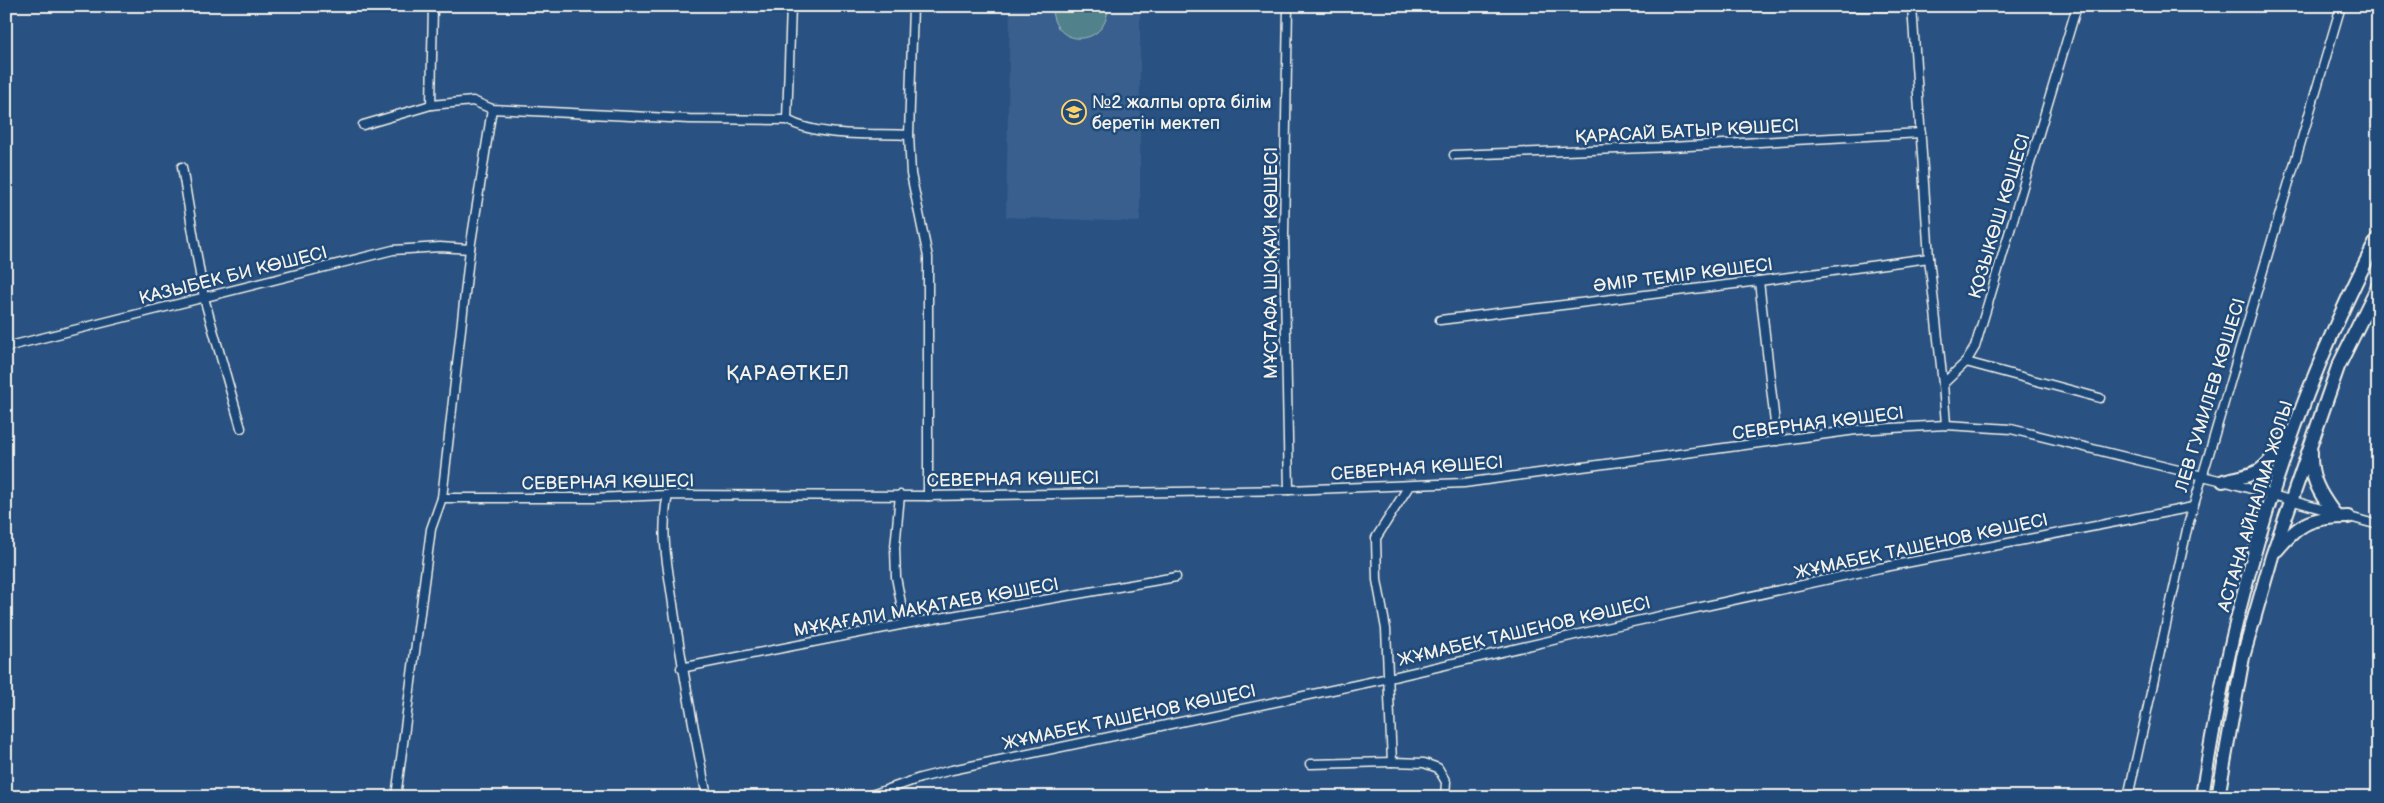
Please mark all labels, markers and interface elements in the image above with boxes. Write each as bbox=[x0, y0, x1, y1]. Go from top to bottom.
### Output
place label: №2 жалпы орта білім беретін мектеп bbox=[1092, 92, 1272, 134]
school or university icon: №2 жалпы орта білім беретін мектеп bbox=[1061, 99, 1087, 125]
street label: ҚАРАСАЙ БАТЫР КӨШЕСІ bbox=[1574, 115, 1800, 148]
street label: ҚОЗЫКӨШ КӨШЕСІ bbox=[1964, 131, 2035, 301]
street label: МҰСТАФА ШОҚАЙ КӨШЕСІ bbox=[1261, 147, 1282, 379]
street label: КАЗЫБЕК БИ КӨШЕСІ bbox=[137, 242, 329, 309]
street label: ӘМІР ТЕМІР КӨШЕСІ bbox=[1592, 254, 1774, 297]
street label: ЛЕВ ГУМИЛЕВ КӨШЕСІ bbox=[2171, 296, 2250, 495]
district label: ҚАРАӨТКЕЛ bbox=[726, 362, 850, 386]
street label: АСТАНА АЙНАЛМА ЖОЛЫ bbox=[2213, 398, 2298, 615]
street label: СЕВЕРНАЯ КӨШЕСІ bbox=[1731, 403, 1905, 444]
street label: СЕВЕРНАЯ КӨШЕСІ bbox=[1330, 452, 1504, 485]
street label: СЕВЕРНАЯ КӨШЕСІ bbox=[927, 467, 1099, 492]
street label: СЕВЕРНАЯ КӨШЕСІ bbox=[522, 470, 694, 495]
street label: ЖҰМАБЕК ТАШЕНОВ КӨШЕСІ bbox=[1792, 509, 2050, 584]
street label: МҰҚАҒАЛИ МАҚАТАЕВ КӨШЕСІ bbox=[792, 574, 1060, 641]
street label: ЖҰМАБЕК ТАШЕНОВ КӨШЕСІ bbox=[1396, 592, 1653, 671]
street label: ЖҰМАБЕК ТАШЕНОВ КӨШЕСІ bbox=[1000, 680, 1258, 755]

